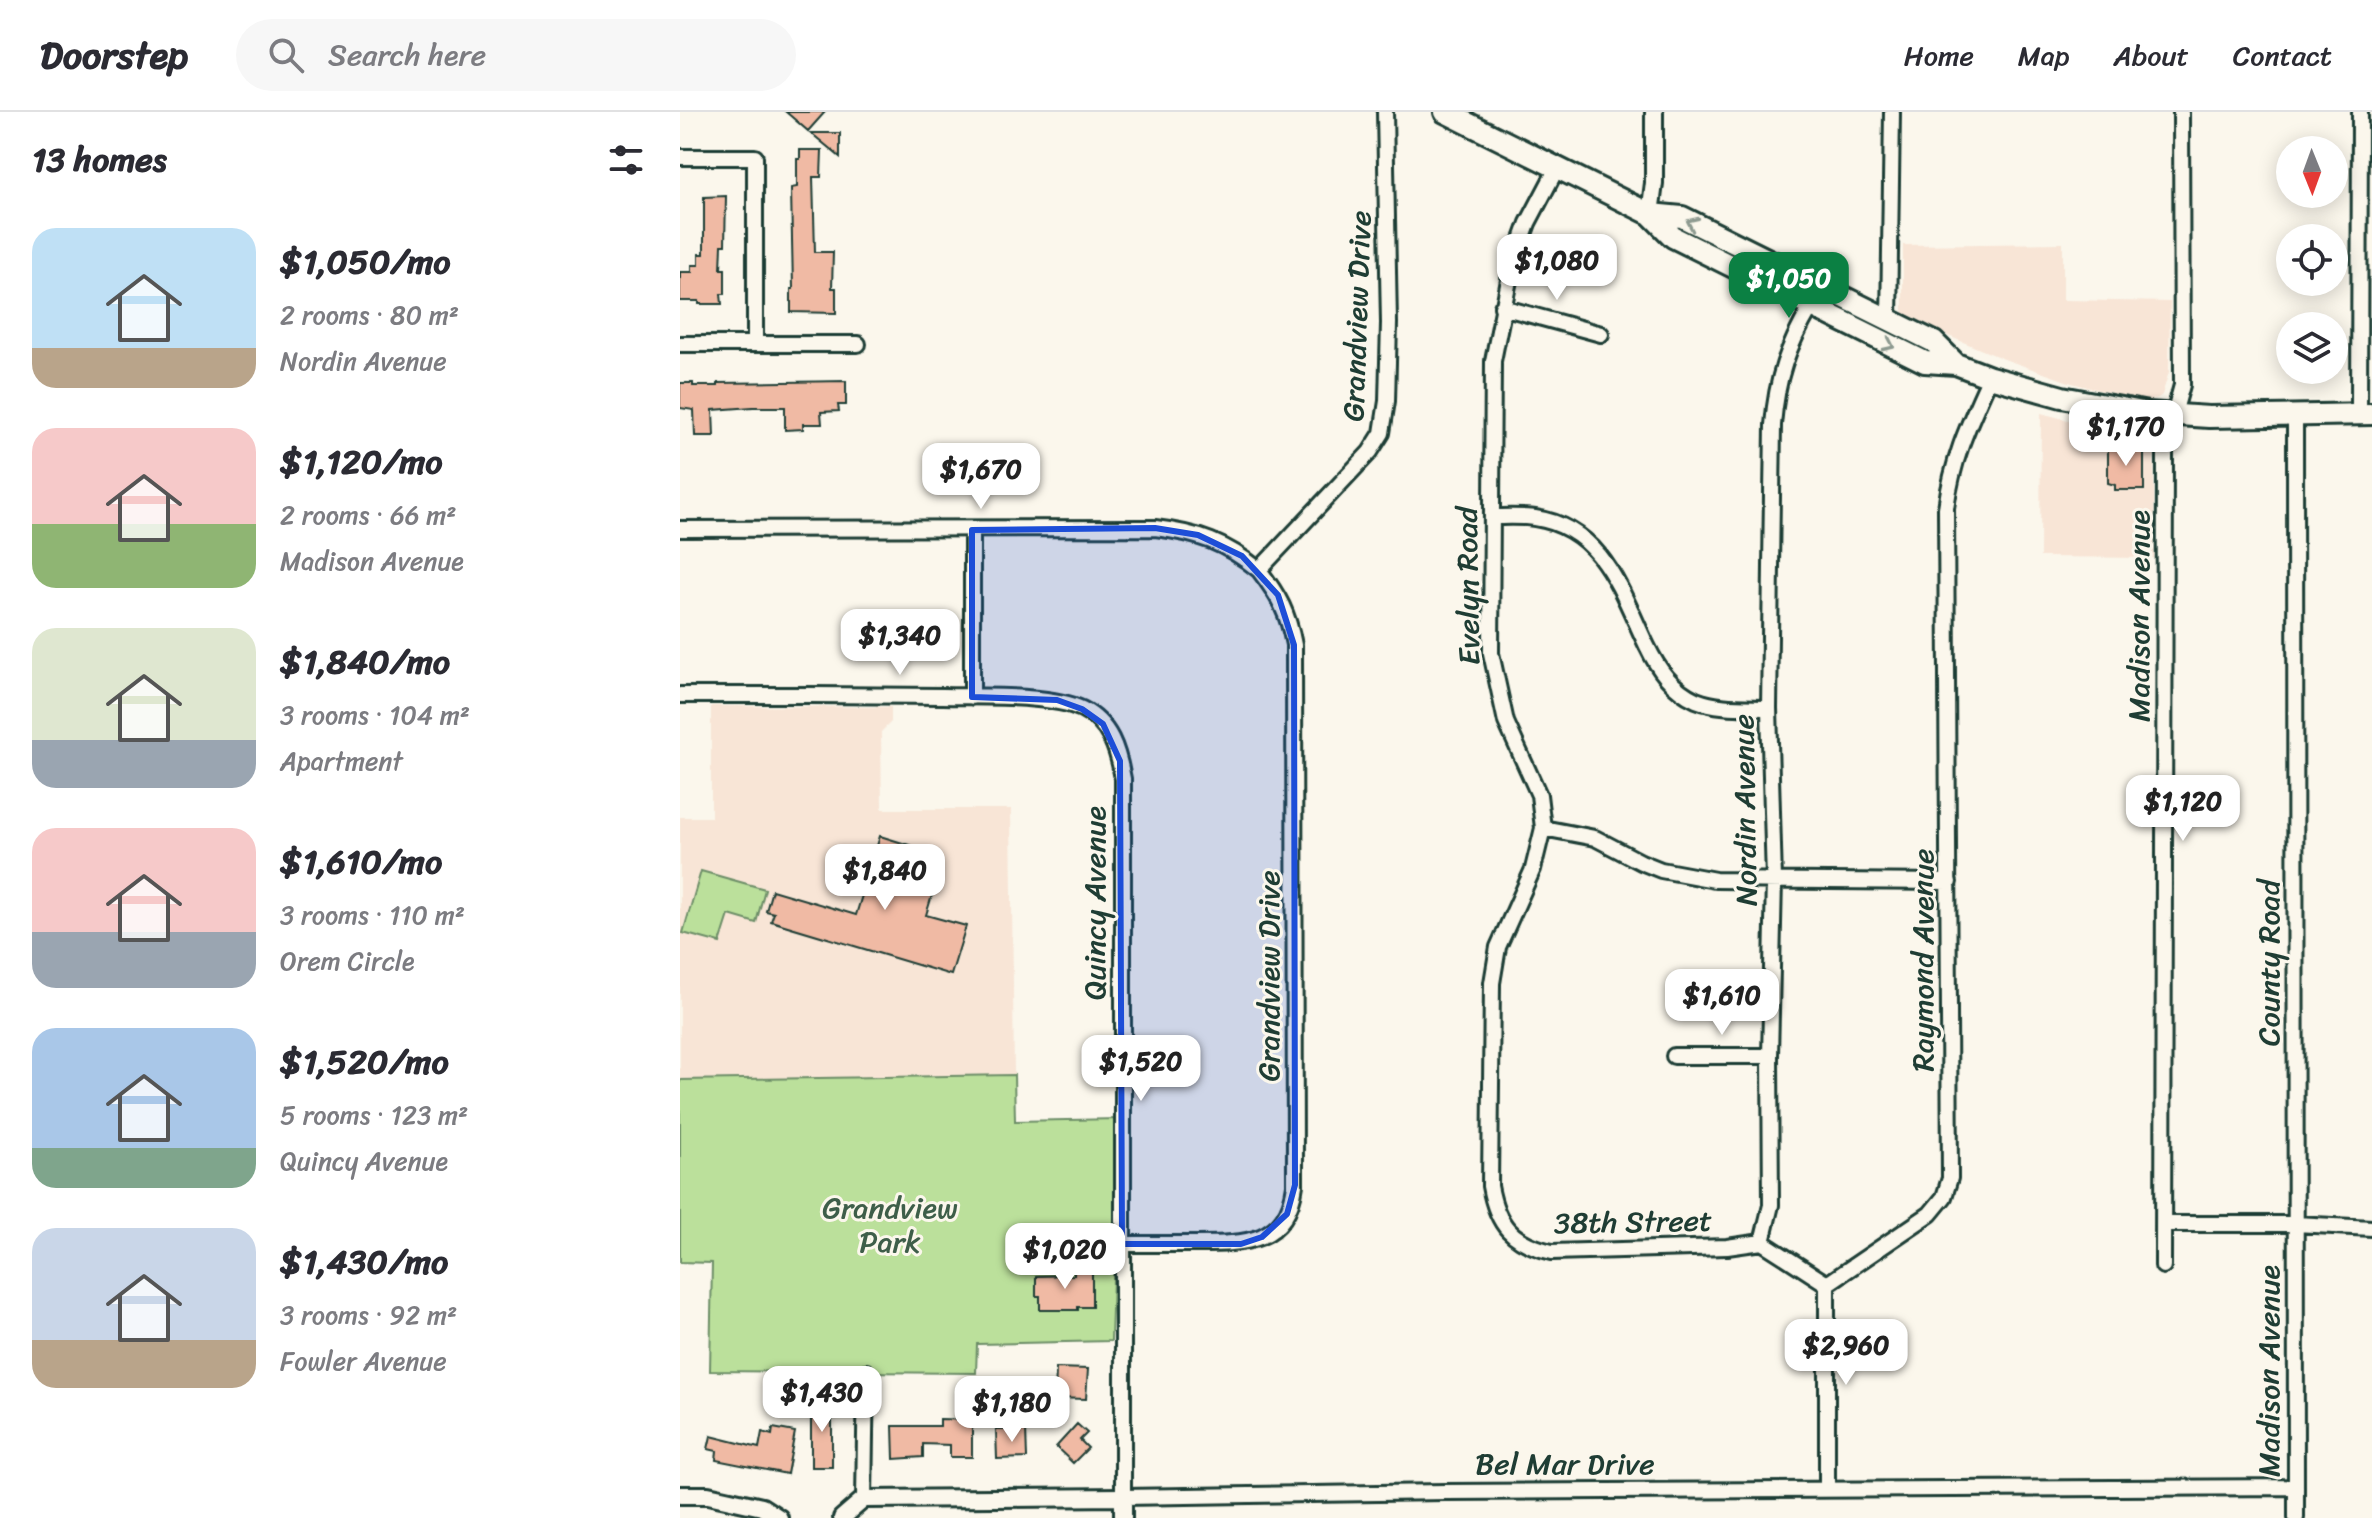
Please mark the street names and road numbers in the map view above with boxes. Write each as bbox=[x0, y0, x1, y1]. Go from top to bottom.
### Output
street label: Grandview Drive bbox=[1326, 210, 1388, 422]
street label: Evelyn Road bbox=[1440, 504, 1496, 666]
street label: Madison Avenue bbox=[2112, 510, 2166, 722]
street label: Nordin Avenue bbox=[1716, 713, 1774, 907]
street label: Quincy Avenue bbox=[1068, 806, 1122, 1000]
street label: Raymond Avenue bbox=[1896, 849, 1950, 1071]
street label: Grandview Drive bbox=[1242, 870, 1296, 1082]
street label: County Road bbox=[2242, 878, 2296, 1046]
street label: 38th Street bbox=[1553, 1194, 1713, 1250]
street label: Madison Avenue bbox=[2242, 1265, 2296, 1477]
street label: Bel Mar Drive bbox=[1475, 1437, 1655, 1491]

